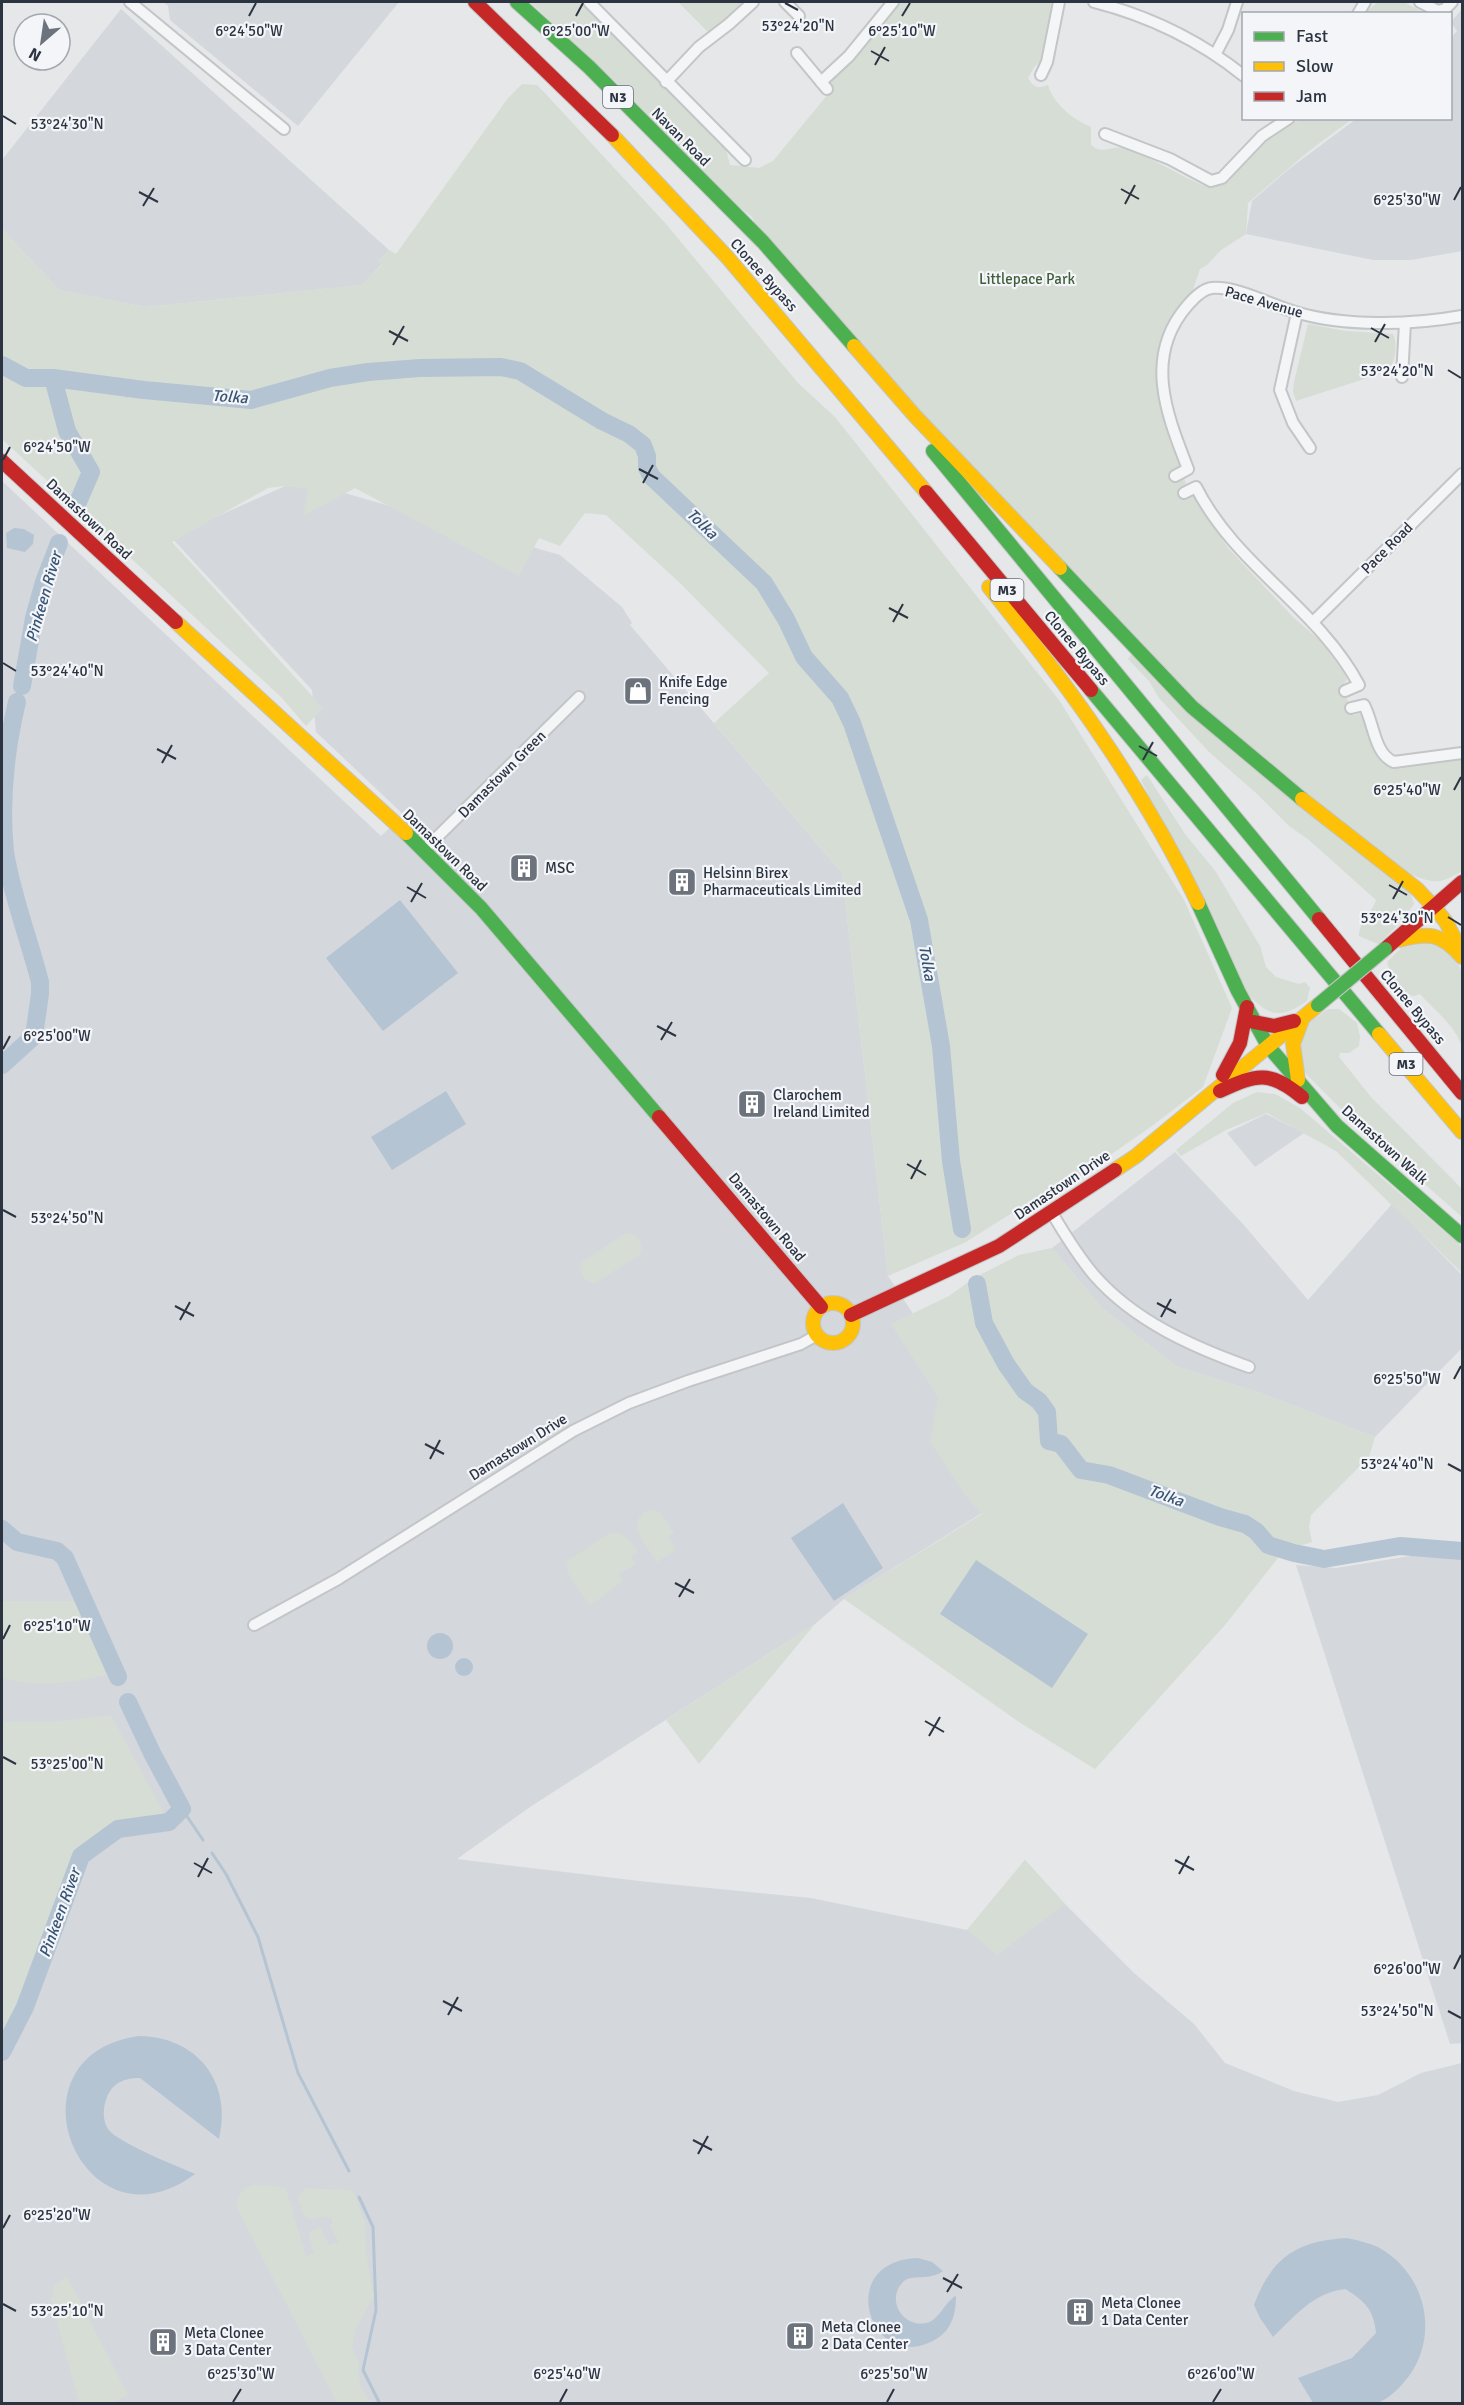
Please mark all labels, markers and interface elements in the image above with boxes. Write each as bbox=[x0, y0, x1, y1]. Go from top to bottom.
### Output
north arrow bbox=[12, 12, 72, 72]
legend bbox=[1242, 12, 1452, 120]
text: 53°24'20"N bbox=[761, 17, 835, 35]
text: 6°24'50"W bbox=[215, 22, 283, 40]
text: 6°25'00"W bbox=[542, 22, 610, 40]
text: 6°25'10"W bbox=[868, 22, 936, 40]
text: Fast bbox=[1296, 25, 1328, 47]
text: N bbox=[25, 43, 45, 66]
text: Slow bbox=[1296, 55, 1333, 77]
text: Jam bbox=[1296, 85, 1327, 107]
road number: N3 bbox=[603, 86, 633, 108]
street label: Navan Road bbox=[648, 104, 714, 170]
text: 53°24'30"N bbox=[30, 115, 104, 133]
text: 6°25'30"W bbox=[1373, 191, 1441, 209]
street label: Clonee Bypass bbox=[726, 235, 802, 316]
park label: Littlepace Park bbox=[979, 270, 1075, 288]
street label: Pace Avenue bbox=[1223, 282, 1305, 322]
text: 53°24'20"N bbox=[1360, 362, 1434, 380]
water label: Tolka bbox=[211, 386, 249, 408]
text: 6°24'50"W bbox=[23, 438, 91, 456]
street label: Damastown Road bbox=[42, 475, 136, 563]
water label: Tolka bbox=[682, 504, 722, 544]
street label: Pace Road bbox=[1357, 518, 1417, 578]
water label: Pinkeen River bbox=[22, 548, 67, 644]
road number: M3 bbox=[990, 579, 1024, 601]
street label: Clonee Bypass bbox=[1040, 607, 1114, 689]
text: 53°24'40"N bbox=[30, 662, 104, 680]
place label: Knife Edge Fencing bbox=[659, 673, 728, 708]
shop icon: Knife Edge Fencing bbox=[622, 675, 654, 707]
street label: Damastown Green bbox=[454, 726, 550, 822]
text: 6°25'40"W bbox=[1373, 781, 1441, 799]
street label: Damastown Road bbox=[399, 805, 491, 895]
building icon: MSC bbox=[508, 852, 540, 884]
place label: MSC bbox=[545, 859, 574, 877]
place label: Helsinn Birex Pharmaceuticals Limited bbox=[703, 864, 862, 899]
building icon: Helsinn Birex Pharmaceuticals Limited bbox=[666, 866, 698, 898]
text: 53°24'30"N bbox=[1360, 909, 1434, 927]
water label: Tolka bbox=[914, 944, 940, 983]
street label: Clonee Bypass bbox=[1376, 966, 1450, 1048]
text: 6°25'00"W bbox=[23, 1027, 91, 1045]
road number: M3 bbox=[1390, 1053, 1422, 1075]
place label: Clarochem Ireland Limited bbox=[773, 1086, 870, 1121]
building icon: Clarochem Ireland Limited bbox=[736, 1088, 768, 1120]
street label: Damastown Walk bbox=[1338, 1101, 1432, 1189]
street label: Damastown Drive bbox=[1011, 1146, 1113, 1224]
street label: Damastown Road bbox=[725, 1169, 809, 1265]
text: 53°24'50"N bbox=[30, 1209, 104, 1227]
text: 6°25'50"W bbox=[1373, 1370, 1441, 1388]
street label: Damastown Drive bbox=[466, 1410, 570, 1484]
text: 53°24'40"N bbox=[1360, 1455, 1434, 1473]
water label: Tolka bbox=[1146, 1480, 1187, 1512]
text: 6°25'10"W bbox=[23, 1617, 91, 1635]
text: 53°25'00"N bbox=[30, 1755, 104, 1773]
water label: Pinkeen River bbox=[35, 1864, 86, 1960]
text: 6°26'00"W bbox=[1373, 1960, 1441, 1978]
text: 53°24'50"N bbox=[1360, 2002, 1434, 2020]
text: 6°25'20"W bbox=[23, 2206, 91, 2224]
place label: Meta Clonee 1 Data Center bbox=[1101, 2294, 1189, 2329]
building icon: Meta Clonee 1 Data Center bbox=[1064, 2296, 1096, 2328]
text: 53°25'10"N bbox=[30, 2302, 104, 2320]
place label: Meta Clonee 2 Data Center bbox=[821, 2318, 909, 2353]
building icon: Meta Clonee 2 Data Center bbox=[784, 2320, 816, 2352]
place label: Meta Clonee 3 Data Center bbox=[184, 2324, 272, 2359]
building icon: Meta Clonee 3 Data Center bbox=[147, 2326, 179, 2358]
text: 6°25'30"W bbox=[207, 2365, 275, 2383]
text: 6°25'40"W bbox=[533, 2365, 601, 2383]
text: 6°25'50"W bbox=[860, 2365, 928, 2383]
text: 6°26'00"W bbox=[1187, 2365, 1255, 2383]

